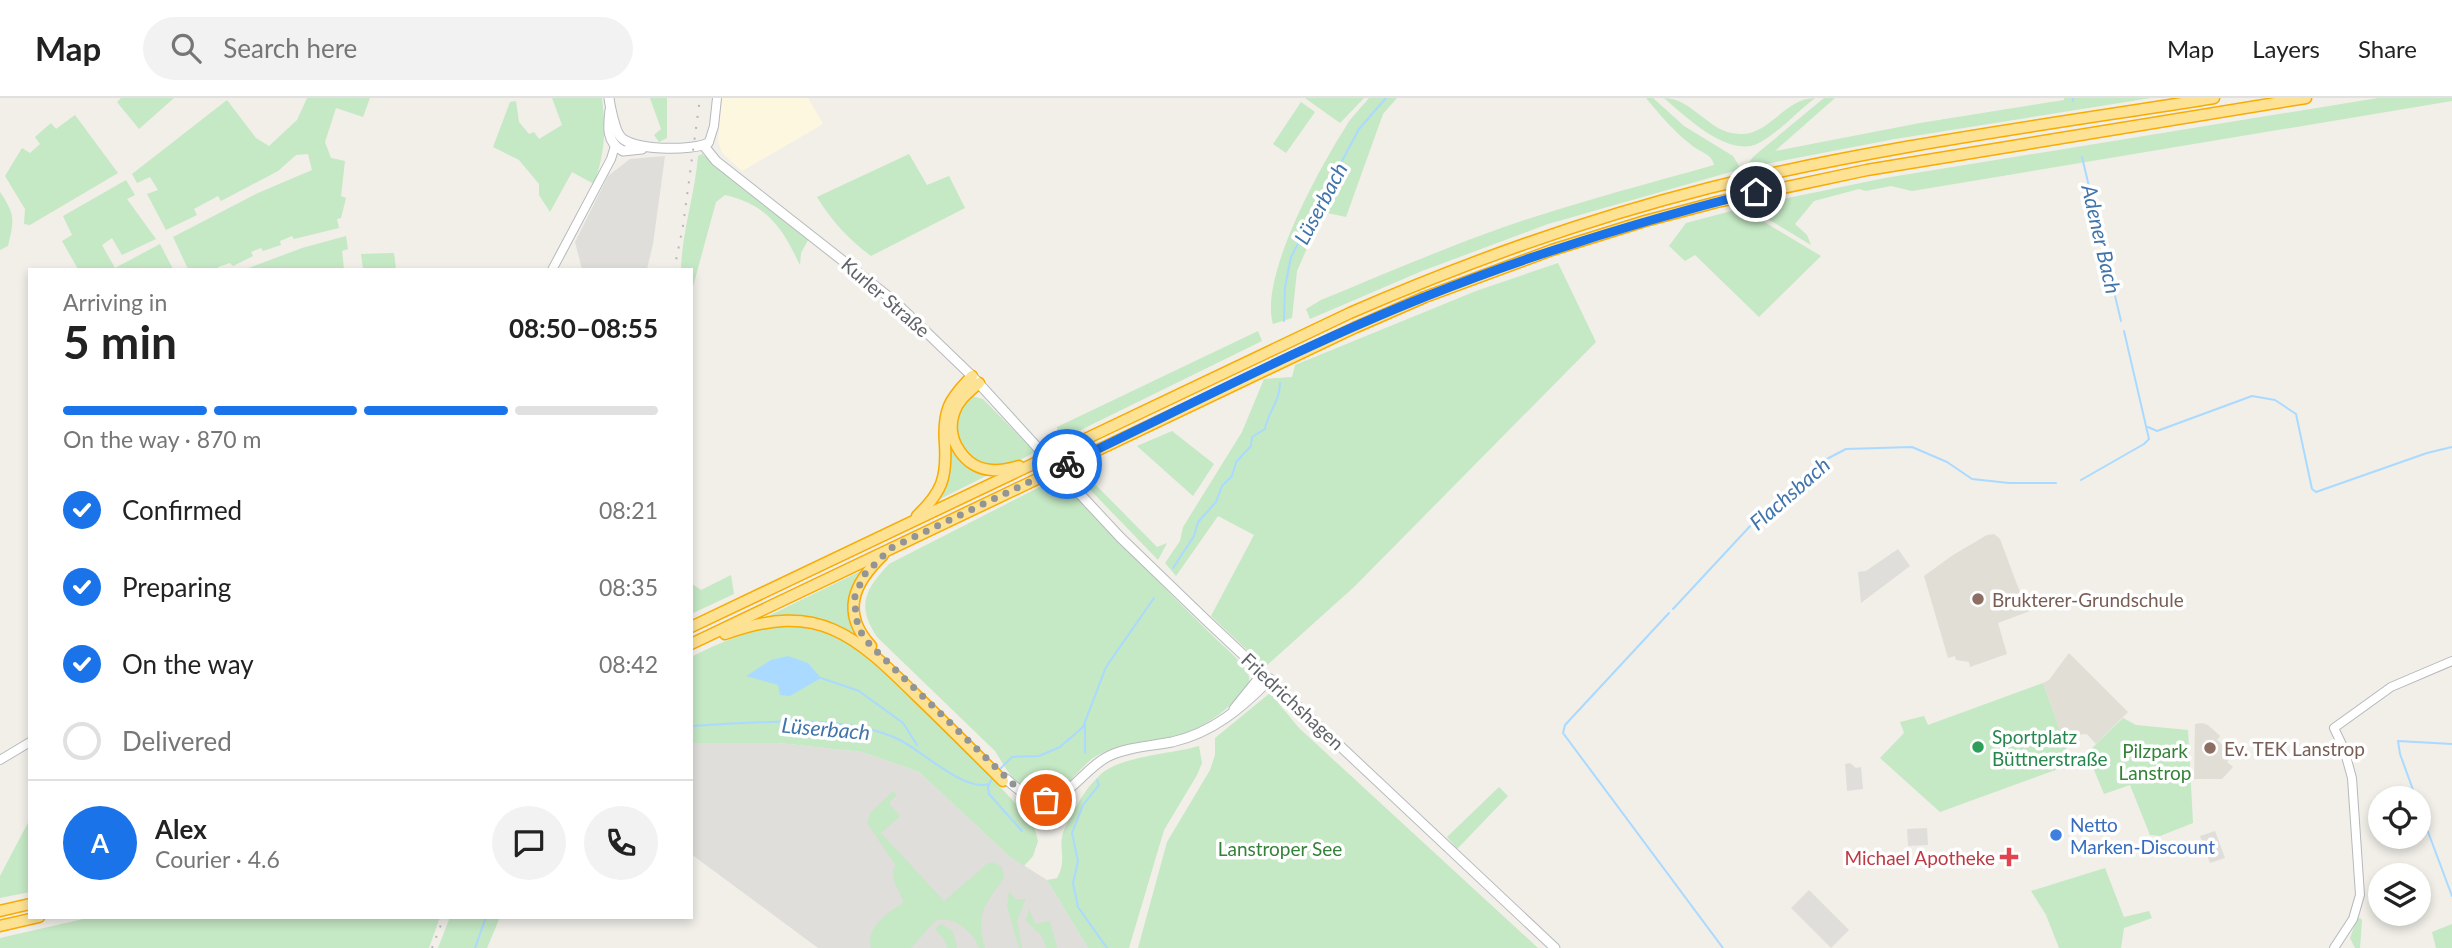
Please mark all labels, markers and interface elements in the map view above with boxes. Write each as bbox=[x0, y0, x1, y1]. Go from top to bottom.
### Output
search box bbox=[143, 17, 633, 80]
text: Map bbox=[35, 28, 101, 68]
icon: search bbox=[167, 29, 205, 67]
text: Search here bbox=[223, 32, 357, 64]
text: Map bbox=[2167, 34, 2214, 63]
text: Layers bbox=[2252, 34, 2320, 63]
text: Share bbox=[2358, 34, 2417, 63]
water label: Lüserbach bbox=[1288, 158, 1352, 248]
pin bbox=[1726, 162, 1786, 222]
icon: home bbox=[1737, 173, 1775, 211]
water label: Adener Bach bbox=[2077, 181, 2127, 296]
street label: Kurler Straße bbox=[837, 252, 935, 342]
text: Arriving in bbox=[63, 288, 167, 316]
text: 08:50–08:55 bbox=[509, 312, 658, 344]
text: 5 min bbox=[63, 314, 177, 369]
text: On the way · 870 m bbox=[63, 425, 262, 453]
courier bbox=[1032, 429, 1102, 499]
icon: bike bbox=[1048, 445, 1086, 483]
water label: Flachsbach bbox=[1744, 451, 1834, 535]
icon: check bbox=[63, 491, 101, 529]
text: Confirmed bbox=[122, 494, 242, 526]
text: 08:21 bbox=[599, 496, 658, 524]
icon: check bbox=[63, 568, 101, 606]
text: Preparing bbox=[122, 571, 231, 603]
text: 08:35 bbox=[599, 573, 658, 601]
place label: Brukterer-Grundschule bbox=[1992, 588, 2184, 611]
marker: Brukterer-Grundschule bbox=[1970, 591, 1986, 607]
icon: check bbox=[63, 645, 101, 683]
text: On the way bbox=[122, 648, 254, 680]
street label: Friedrichshagen bbox=[1237, 648, 1349, 754]
text: 08:42 bbox=[599, 650, 658, 678]
water label: Lüserbach bbox=[781, 712, 871, 744]
text: Delivered bbox=[122, 725, 232, 757]
place label: Sportplatz Büttnerstraße bbox=[1992, 725, 2107, 770]
place label: Ev. TEK Lanstrop bbox=[2224, 737, 2365, 760]
marker: Sportplatz Büttnerstraße bbox=[1970, 739, 1986, 755]
park label: Pilzpark Lanstrop bbox=[2119, 739, 2191, 784]
marker: Ev. TEK Lanstrop bbox=[2202, 740, 2218, 756]
pin bbox=[1016, 770, 1076, 830]
icon: bag bbox=[1027, 781, 1065, 819]
map controls bbox=[2368, 786, 2431, 926]
button: locate bbox=[2368, 786, 2431, 849]
button: chat bbox=[492, 806, 566, 880]
button: phone bbox=[584, 806, 658, 880]
text: Alex bbox=[155, 813, 207, 845]
place label: Netto Marken-Discount bbox=[2070, 813, 2215, 858]
text: A bbox=[91, 827, 109, 859]
marker: Netto Marken-Discount bbox=[2048, 827, 2064, 843]
park label: Lanstroper See bbox=[1218, 837, 1342, 860]
text: Courier · 4.6 bbox=[155, 845, 280, 873]
place label: Michael Apotheke bbox=[1844, 846, 1995, 869]
marker: Michael Apotheke bbox=[2001, 849, 2017, 865]
button: layers bbox=[2368, 863, 2431, 926]

